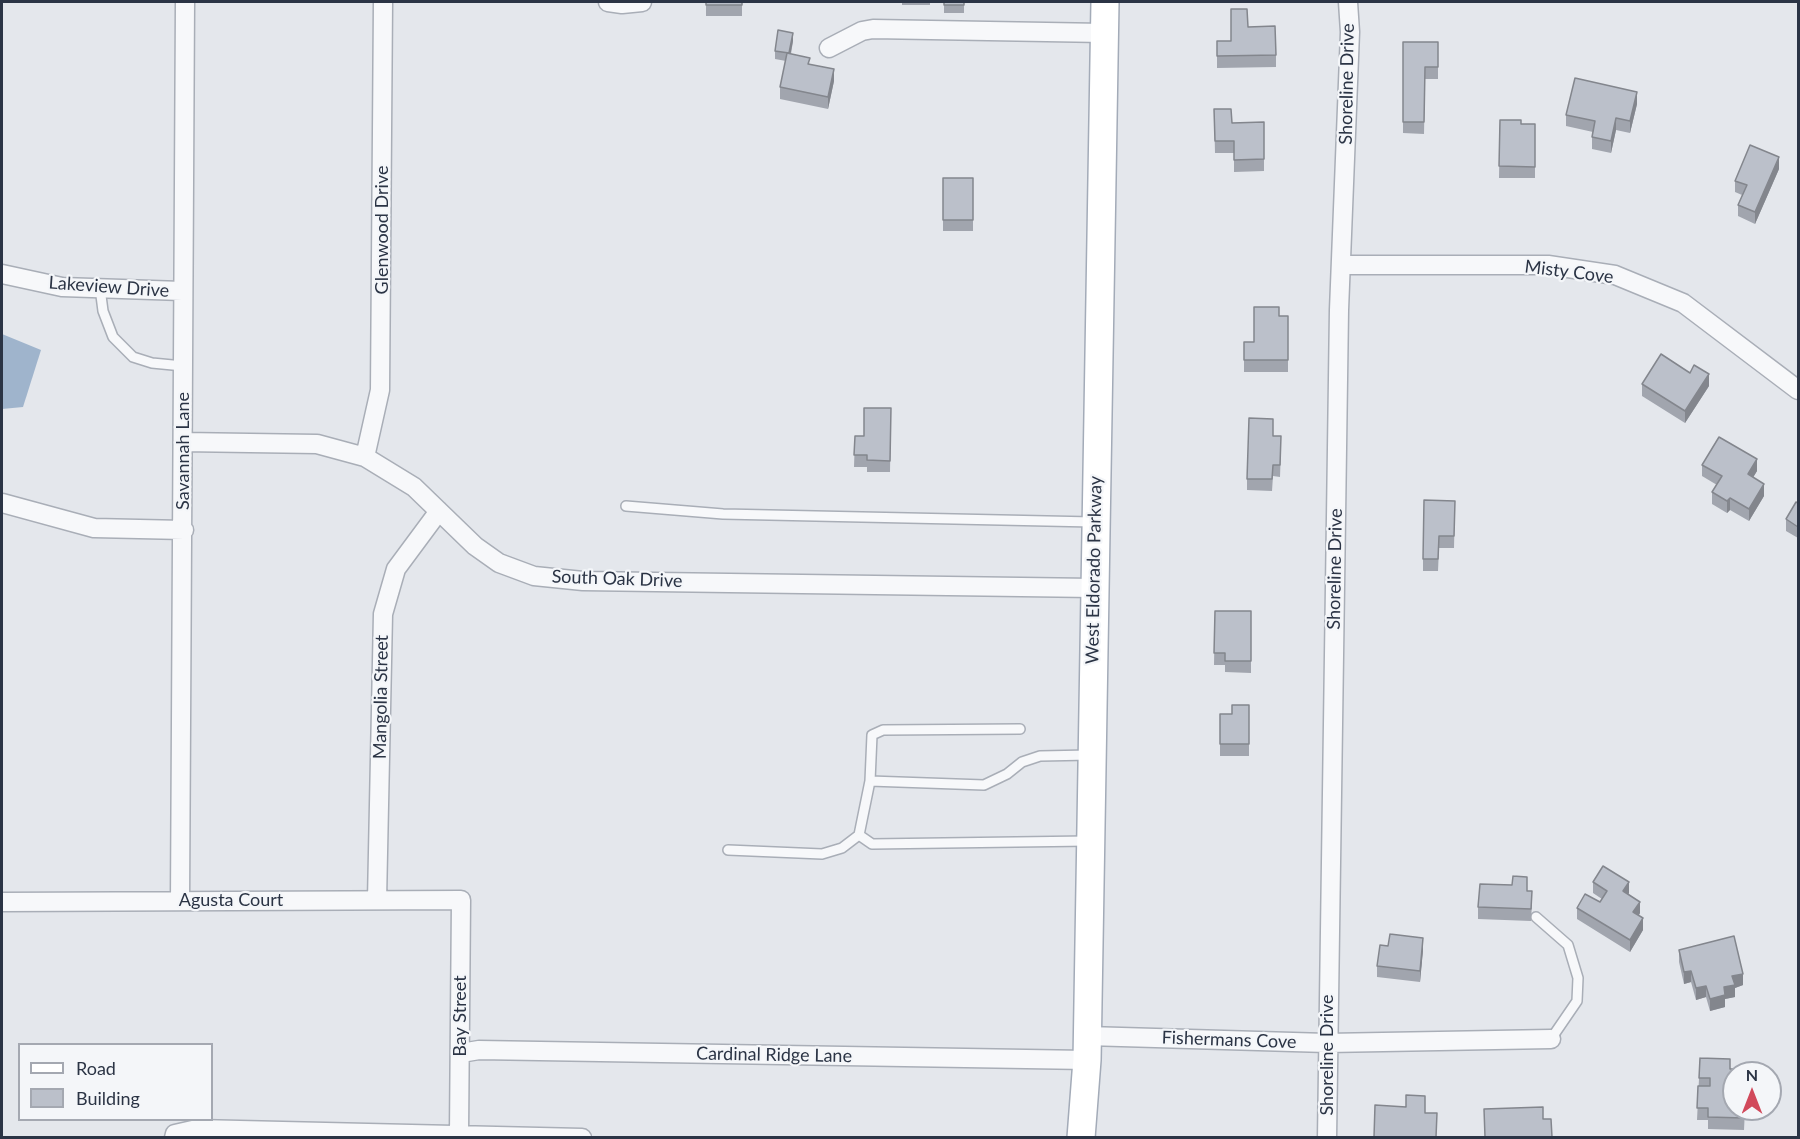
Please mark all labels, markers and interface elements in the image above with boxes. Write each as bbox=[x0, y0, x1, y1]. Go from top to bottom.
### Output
street label: Shoreline Drive bbox=[1335, 23, 1359, 145]
street label: Glenwood Drive bbox=[371, 166, 393, 294]
street label: Misty Cove bbox=[1523, 256, 1615, 288]
street label: Lakeview Drive bbox=[48, 272, 170, 302]
street label: Savannah Lane bbox=[172, 392, 194, 510]
street label: West Eldorado Parkway bbox=[1082, 476, 1106, 664]
street label: Shoreline Drive bbox=[1323, 508, 1347, 630]
street label: South Oak Drive bbox=[551, 566, 683, 592]
street label: Mangolia Street bbox=[369, 635, 393, 759]
street label: Agusta Court bbox=[179, 889, 283, 911]
street label: Bay Street bbox=[449, 975, 471, 1057]
street label: Shoreline Drive bbox=[1316, 994, 1338, 1116]
street label: Fishermans Cove bbox=[1161, 1027, 1297, 1053]
legend bbox=[18, 1043, 213, 1121]
street label: Cardinal Ridge Lane bbox=[696, 1043, 852, 1067]
text: Road bbox=[76, 1057, 116, 1079]
north arrow bbox=[1722, 1061, 1782, 1121]
text: N bbox=[1746, 1065, 1758, 1084]
text: Building bbox=[76, 1087, 140, 1109]

